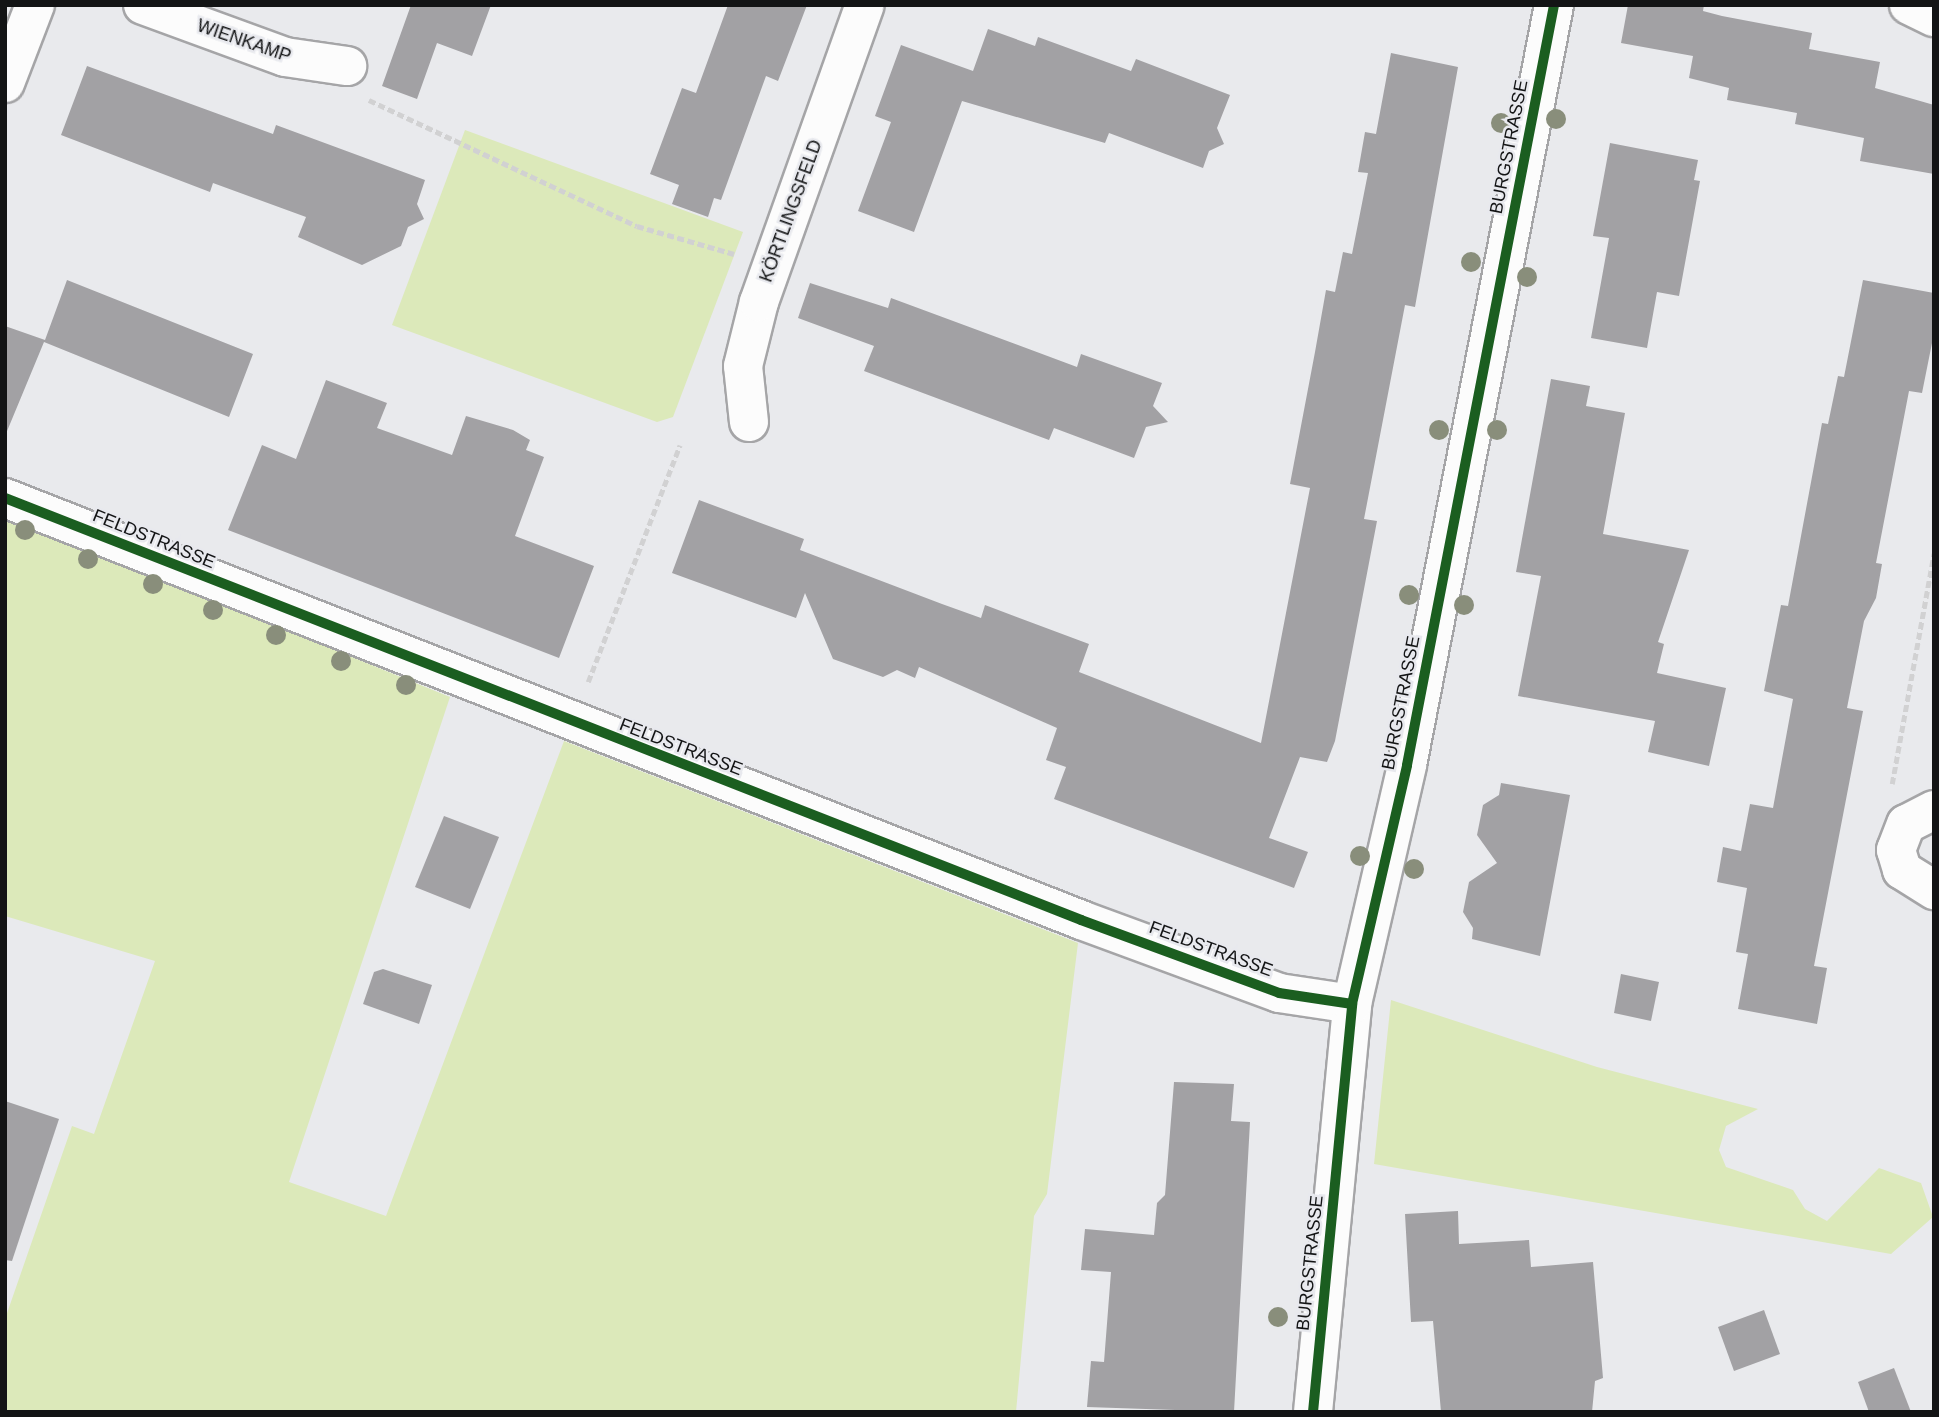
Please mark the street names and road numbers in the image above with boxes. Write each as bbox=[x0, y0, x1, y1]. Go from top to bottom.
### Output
street label: WIENKAMP bbox=[194, 15, 294, 67]
street label: BURGSTRASSE bbox=[1485, 78, 1533, 216]
street label: KÖRTLINGSFELD bbox=[755, 137, 827, 285]
street label: FELDSTRASSE bbox=[90, 505, 218, 573]
street label: BURGSTRASSE bbox=[1377, 634, 1425, 772]
street label: FELDSTRASSE bbox=[616, 714, 746, 780]
street label: FELDSTRASSE bbox=[1146, 917, 1276, 981]
street label: BURGSTRASSE bbox=[1292, 1194, 1328, 1332]

